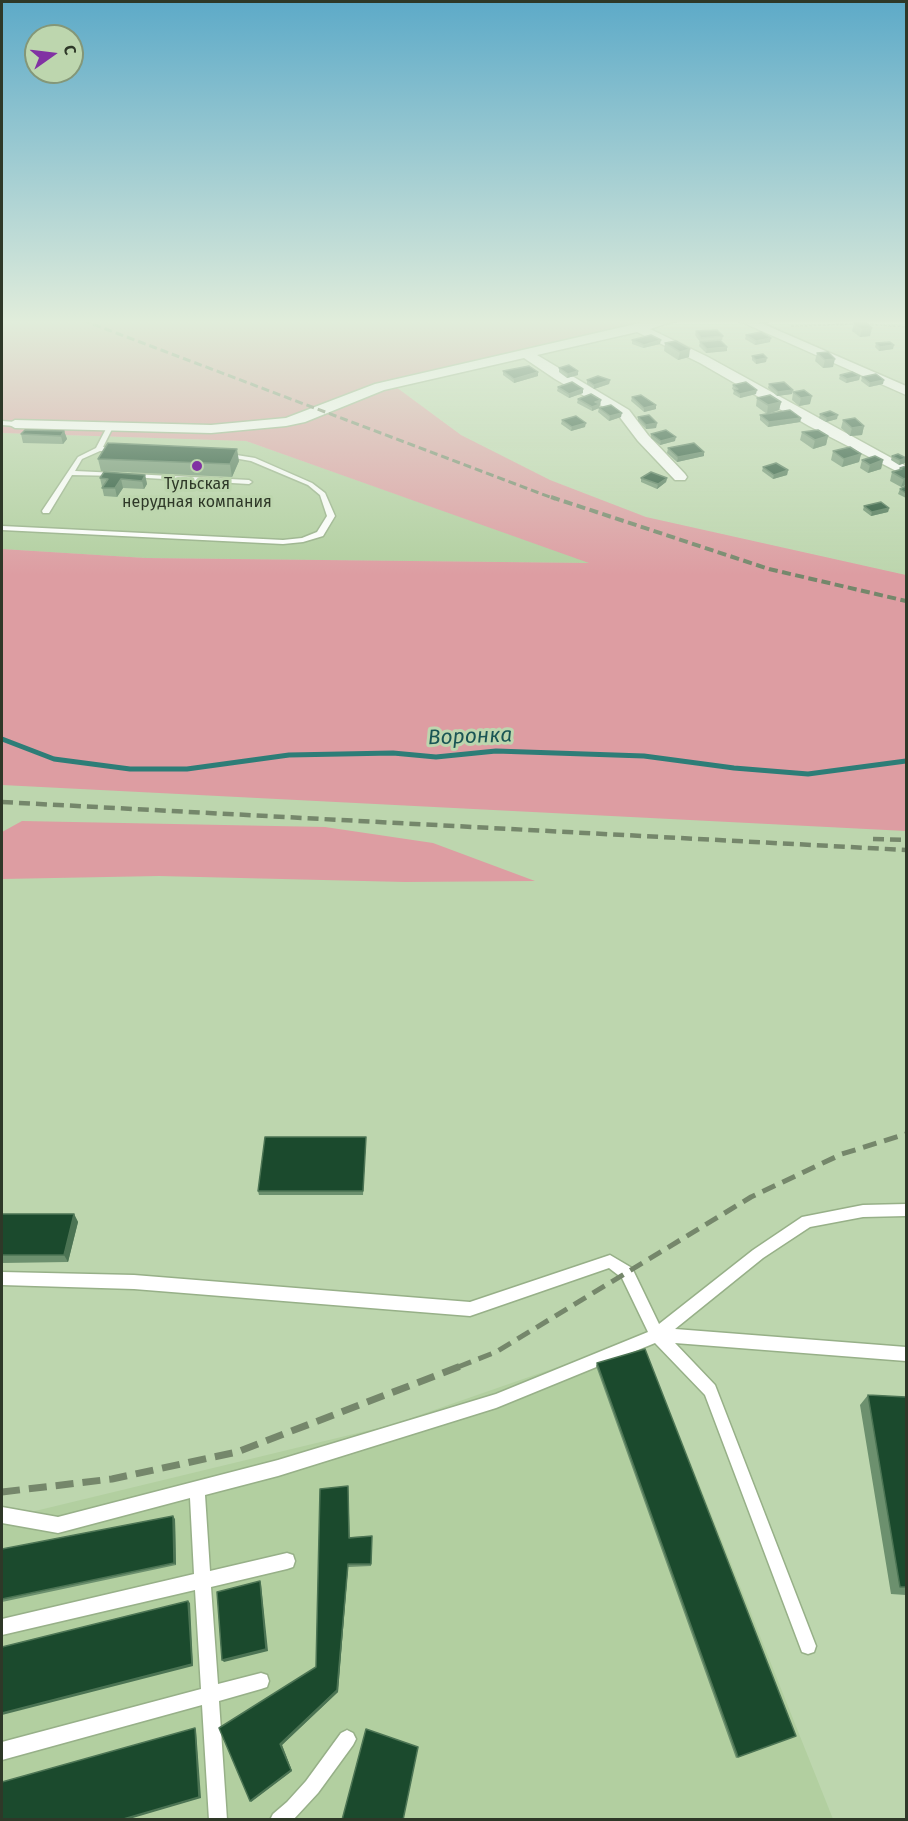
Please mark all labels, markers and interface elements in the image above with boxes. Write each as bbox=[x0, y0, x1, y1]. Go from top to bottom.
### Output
north arrow bbox=[24, 24, 84, 84]
text: С bbox=[60, 43, 80, 57]
marker: Тульская нерудная компания bbox=[190, 459, 204, 473]
place label: Тульская нерудная компания bbox=[122, 475, 272, 513]
water label: Воронка bbox=[427, 723, 513, 751]

